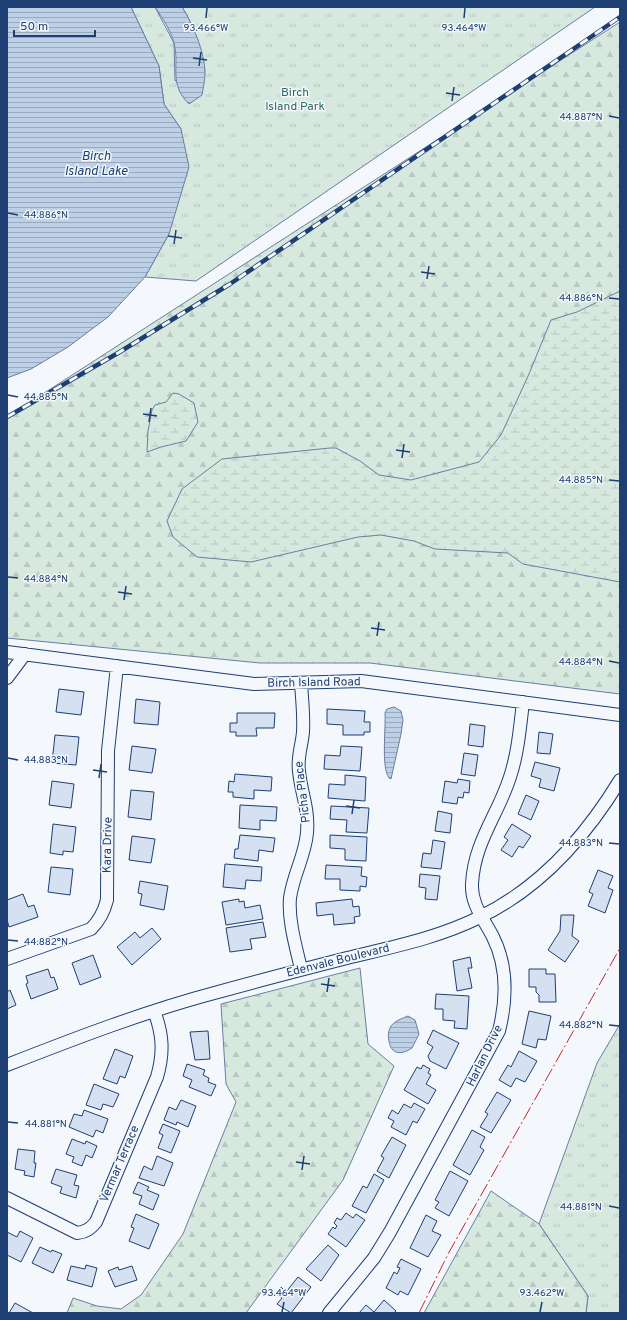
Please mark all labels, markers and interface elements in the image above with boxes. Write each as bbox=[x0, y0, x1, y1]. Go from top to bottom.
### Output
scale bar bbox=[14, 12, 95, 38]
text: 50 m bbox=[20, 19, 48, 35]
text: 93.466°W bbox=[184, 22, 228, 35]
text: 93.464°W bbox=[441, 22, 487, 35]
park label: Birch Island Park bbox=[265, 85, 325, 115]
text: 44.887°N bbox=[559, 111, 603, 124]
water label: Birch Island Lake bbox=[65, 149, 128, 180]
text: 44.886°N bbox=[24, 209, 68, 222]
text: 44.886°N bbox=[559, 292, 603, 305]
text: 44.885°N bbox=[24, 391, 68, 404]
text: 44.885°N bbox=[559, 474, 603, 487]
text: 44.884°N bbox=[24, 573, 68, 586]
text: 44.884°N bbox=[559, 656, 603, 669]
street label: Birch Island Road bbox=[267, 674, 361, 692]
text: 44.883°N bbox=[24, 754, 68, 767]
street label: Picha Place bbox=[291, 760, 315, 824]
street label: Kara Drive bbox=[100, 817, 116, 873]
text: 44.883°N bbox=[559, 837, 603, 850]
text: 44.882°N bbox=[24, 936, 68, 949]
street label: Edenvale Boulevard bbox=[285, 940, 391, 982]
text: 44.882°N bbox=[559, 1019, 603, 1032]
street label: Harlan Drive bbox=[463, 1023, 507, 1089]
text: 44.881°N bbox=[25, 1118, 67, 1131]
street label: Vermar Terrace bbox=[97, 1123, 143, 1205]
text: 44.881°N bbox=[560, 1201, 602, 1214]
text: 93.464°W bbox=[261, 1287, 307, 1300]
text: 93.462°W bbox=[520, 1287, 564, 1300]

